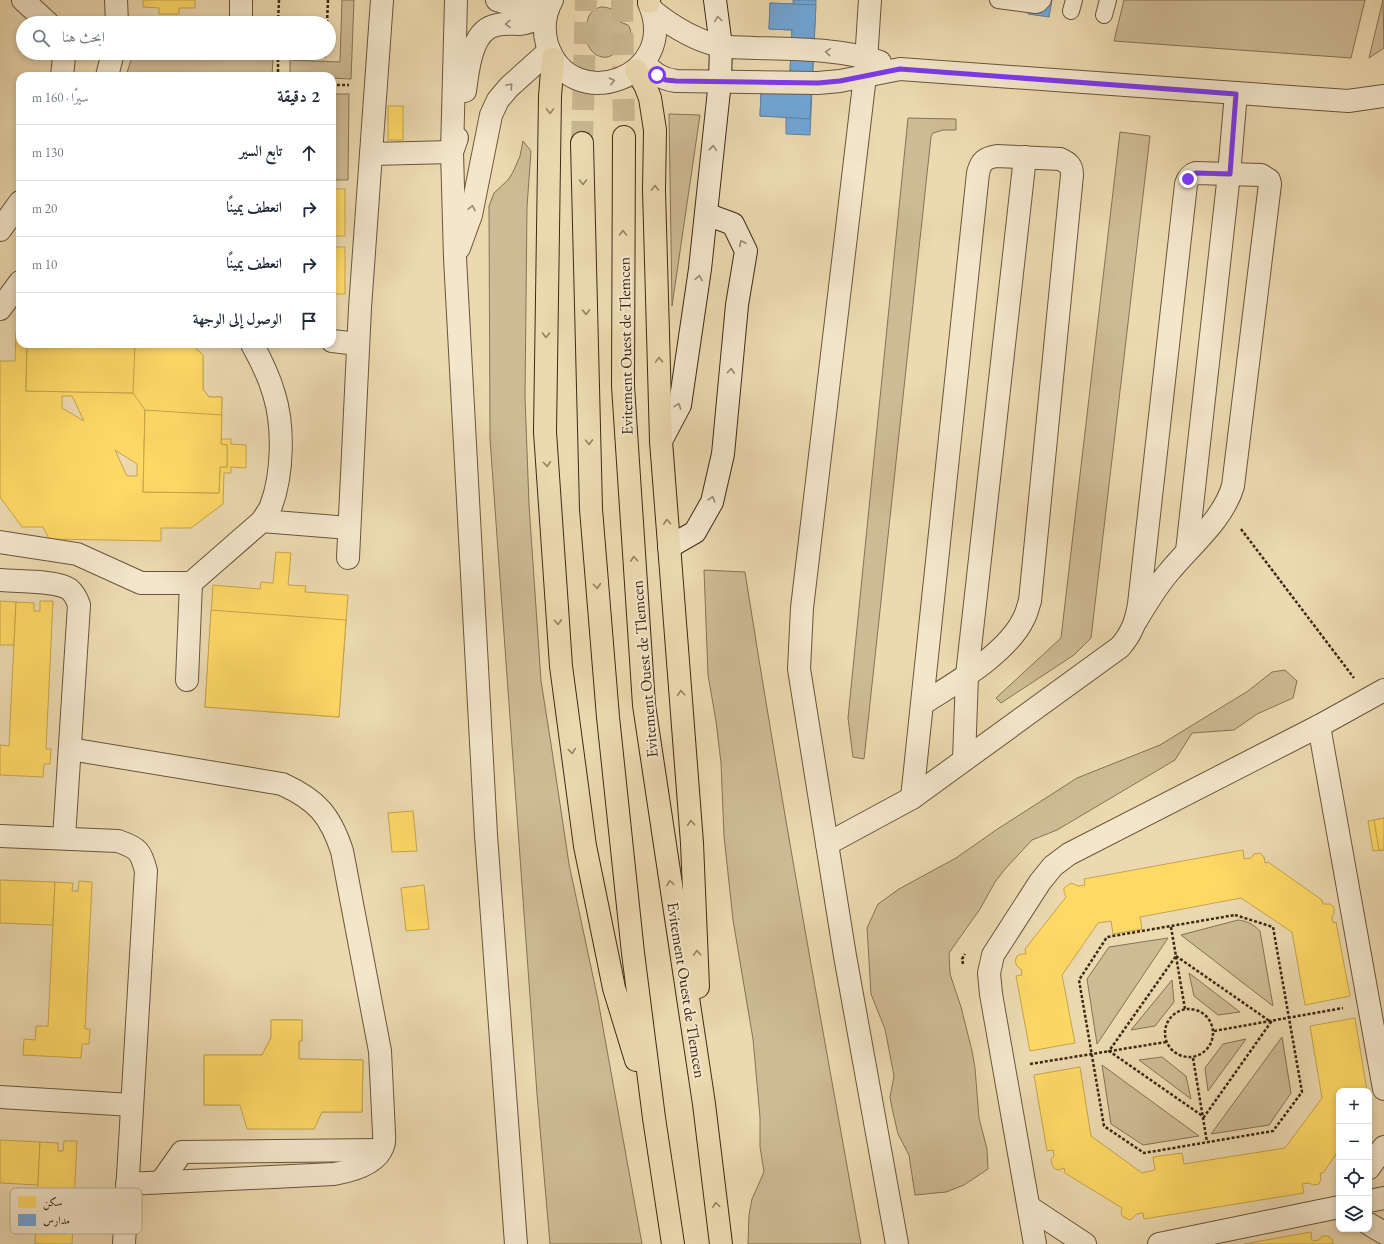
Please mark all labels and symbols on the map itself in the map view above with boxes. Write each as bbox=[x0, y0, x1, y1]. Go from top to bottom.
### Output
one-way arrow bbox=[713, 16, 722, 22]
one-way arrow bbox=[505, 20, 511, 28]
one-way arrow bbox=[825, 48, 831, 57]
route start bbox=[648, 66, 666, 84]
one-way arrow bbox=[609, 78, 615, 86]
one-way arrow bbox=[505, 83, 513, 91]
one-way arrow bbox=[545, 108, 554, 114]
one-way arrow bbox=[708, 145, 717, 152]
route end bbox=[1179, 170, 1197, 188]
one-way arrow bbox=[579, 179, 587, 185]
one-way arrow bbox=[651, 185, 659, 191]
one-way arrow bbox=[468, 205, 476, 212]
one-way arrow bbox=[619, 230, 627, 236]
one-way arrow bbox=[739, 240, 747, 247]
street label: Evitement Ouest de Tlemcen bbox=[613, 256, 638, 435]
one-way arrow bbox=[694, 275, 703, 281]
one-way arrow bbox=[582, 309, 590, 315]
one-way arrow bbox=[542, 332, 550, 338]
one-way arrow bbox=[655, 357, 663, 363]
one-way arrow bbox=[726, 368, 735, 374]
one-way arrow bbox=[674, 402, 682, 409]
one-way arrow bbox=[585, 439, 594, 445]
one-way arrow bbox=[542, 461, 551, 467]
one-way arrow bbox=[707, 496, 716, 503]
one-way arrow bbox=[663, 519, 672, 525]
one-way arrow bbox=[630, 556, 638, 562]
street label: Evitement Ouest de Tlemcen bbox=[626, 579, 663, 759]
one-way arrow bbox=[593, 583, 602, 589]
one-way arrow bbox=[553, 619, 562, 625]
one-way arrow bbox=[676, 690, 685, 696]
one-way arrow bbox=[567, 748, 576, 754]
one-way arrow bbox=[686, 820, 695, 826]
one-way arrow bbox=[666, 879, 675, 886]
street label: Evitement Ouest de Tlemcen bbox=[662, 901, 711, 1080]
one-way arrow bbox=[693, 950, 701, 956]
legend bbox=[10, 1188, 142, 1234]
text: سكن bbox=[43, 1195, 62, 1211]
one-way arrow bbox=[712, 1202, 721, 1208]
text: مدارس bbox=[43, 1213, 70, 1227]

